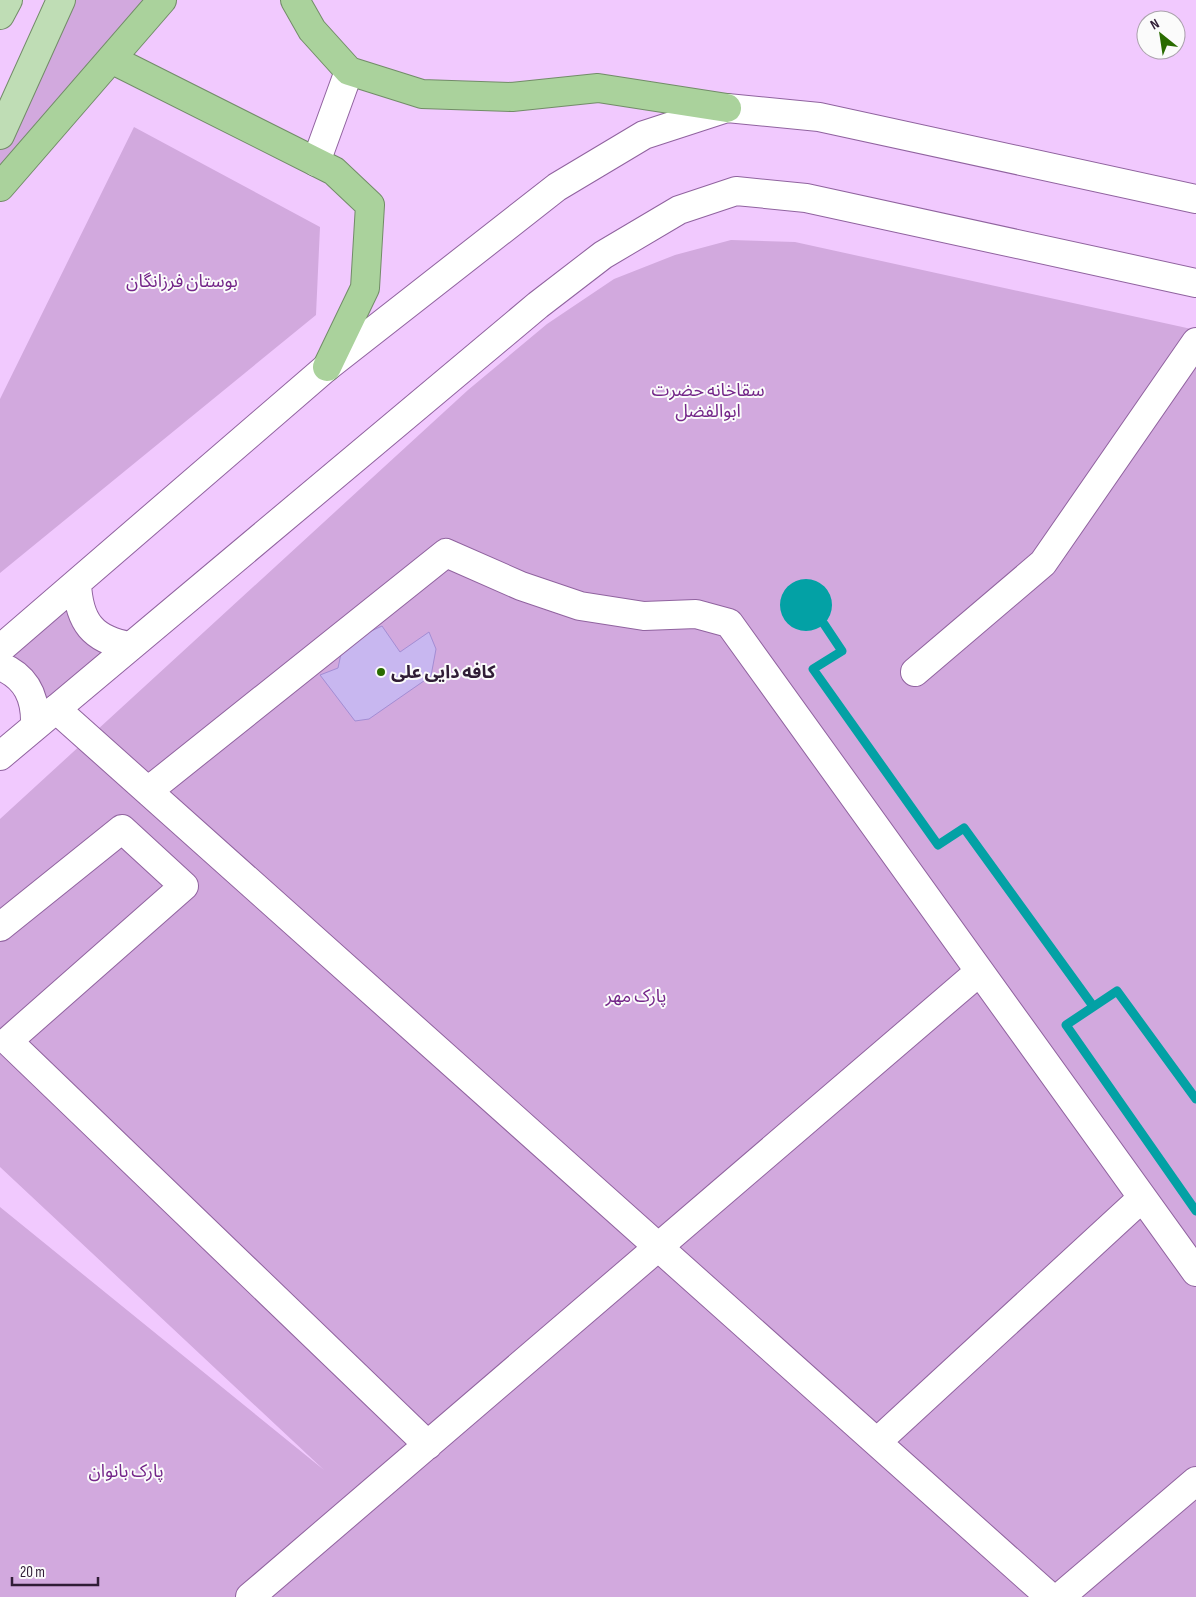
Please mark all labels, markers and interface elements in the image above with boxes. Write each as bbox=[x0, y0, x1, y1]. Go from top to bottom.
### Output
north arrow bbox=[1136, 10, 1186, 60]
text: N bbox=[1147, 15, 1162, 33]
park label: بوستان فرزانگان bbox=[126, 271, 238, 292]
park label: سقاخانه حضرت ابوالفضل bbox=[651, 380, 765, 422]
place label: کافه دایی علی bbox=[391, 662, 496, 683]
marker: کافه دایی علی bbox=[375, 666, 387, 678]
park label: پارک مهر bbox=[605, 986, 666, 1007]
park label: پارک بانوان bbox=[88, 1461, 164, 1482]
scale bar bbox=[12, 1554, 99, 1586]
text: 20 m bbox=[20, 1563, 45, 1582]

